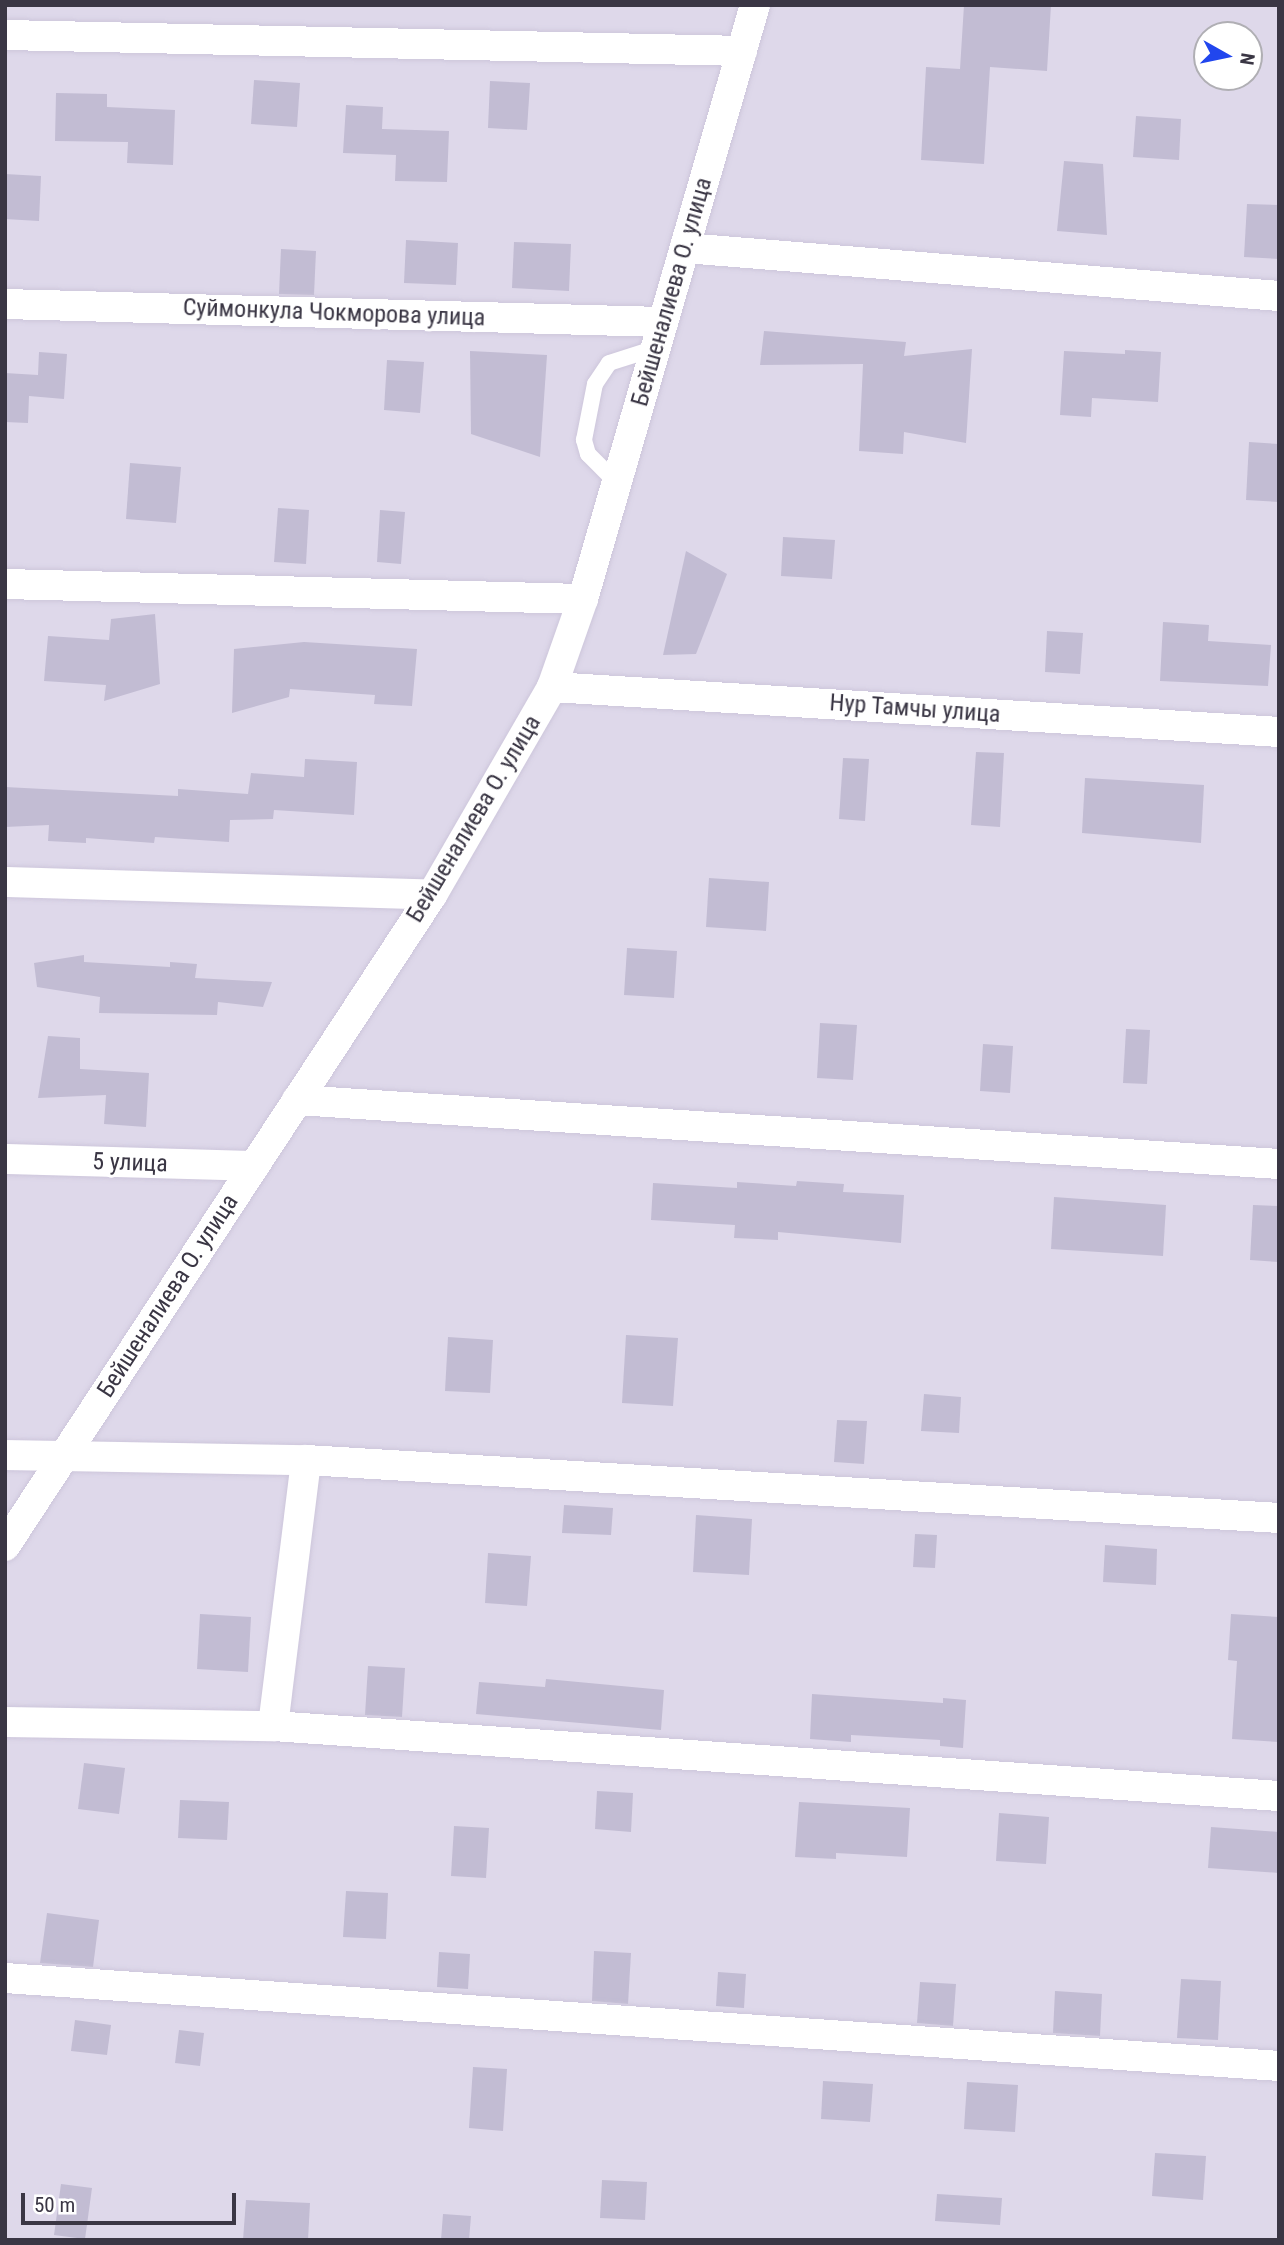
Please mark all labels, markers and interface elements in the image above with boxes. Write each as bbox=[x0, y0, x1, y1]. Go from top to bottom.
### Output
north arrow bbox=[1193, 21, 1263, 91]
text: N bbox=[1235, 51, 1260, 67]
street label: Бейшеналиева О. улица bbox=[626, 174, 718, 410]
street label: Суймонкула Чокморова улица bbox=[182, 293, 486, 333]
street label: Нур Тамчы улица bbox=[828, 689, 1002, 729]
street label: Бейшеналиева О. улица bbox=[401, 710, 547, 928]
street label: 5 улица bbox=[92, 1147, 168, 1179]
street label: Бейшеналиева О. улица bbox=[92, 1189, 244, 1403]
scale bar bbox=[24, 2178, 240, 2222]
text: 50 m bbox=[34, 2193, 75, 2217]

